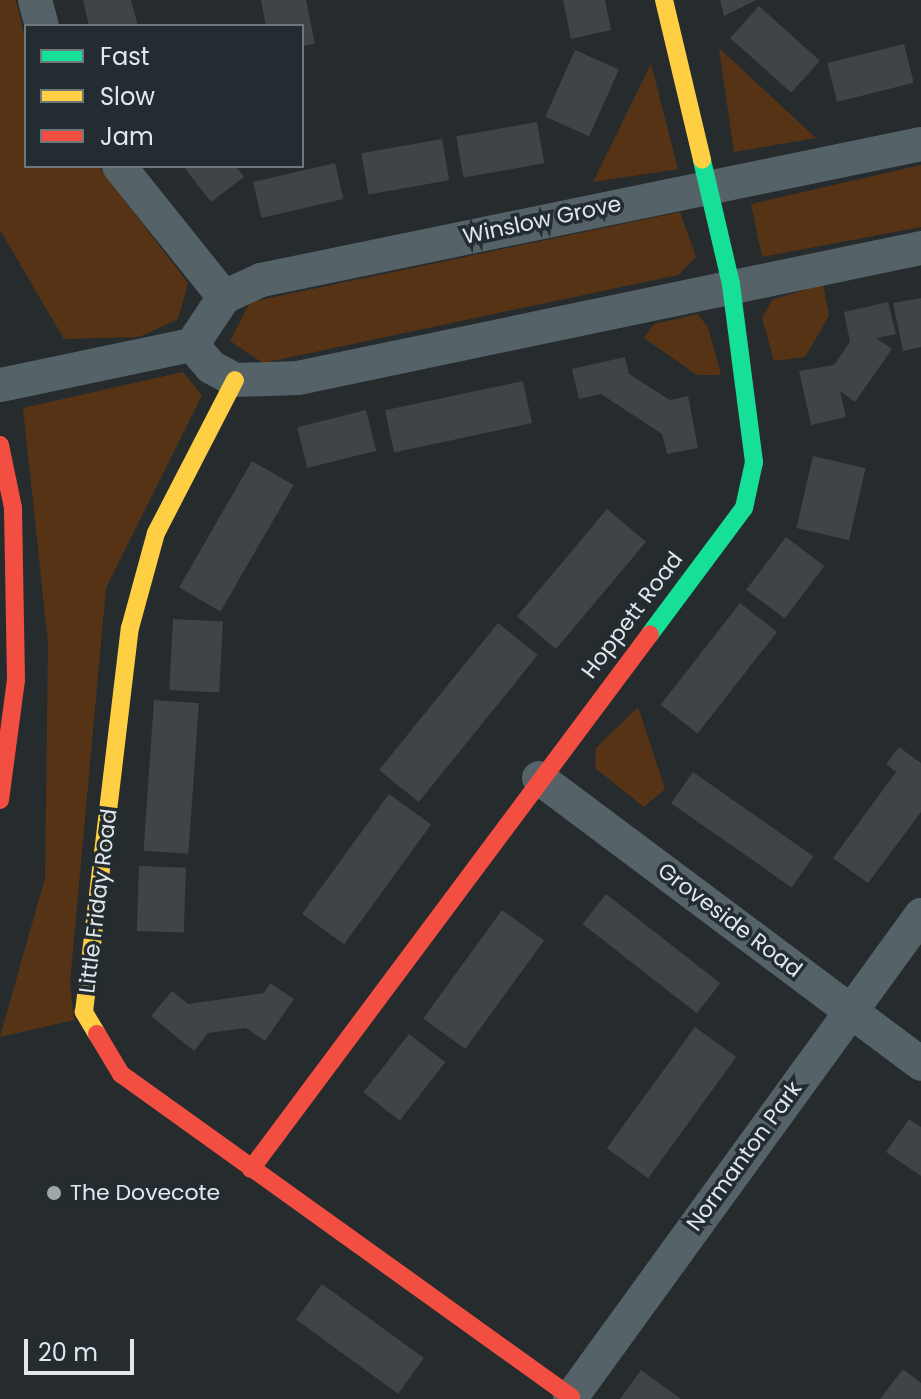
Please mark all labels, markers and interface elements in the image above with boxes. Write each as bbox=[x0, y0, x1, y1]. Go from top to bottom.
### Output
legend bbox=[24, 24, 304, 168]
text: Fast bbox=[100, 40, 150, 73]
text: Slow bbox=[100, 80, 155, 113]
text: Jam bbox=[100, 120, 154, 153]
street label: Winslow Grove bbox=[460, 190, 624, 250]
street label: Hoppett Road bbox=[576, 546, 688, 684]
street label: Little Friday Road bbox=[74, 807, 122, 995]
street label: Groveside Road bbox=[653, 857, 807, 983]
street label: Normanton Park bbox=[681, 1076, 807, 1236]
place label: The Dovecote bbox=[70, 1180, 220, 1206]
marker: The Dovecote bbox=[45, 1184, 63, 1202]
scale bar bbox=[28, 1323, 138, 1373]
text: 20 m bbox=[38, 1336, 98, 1369]

